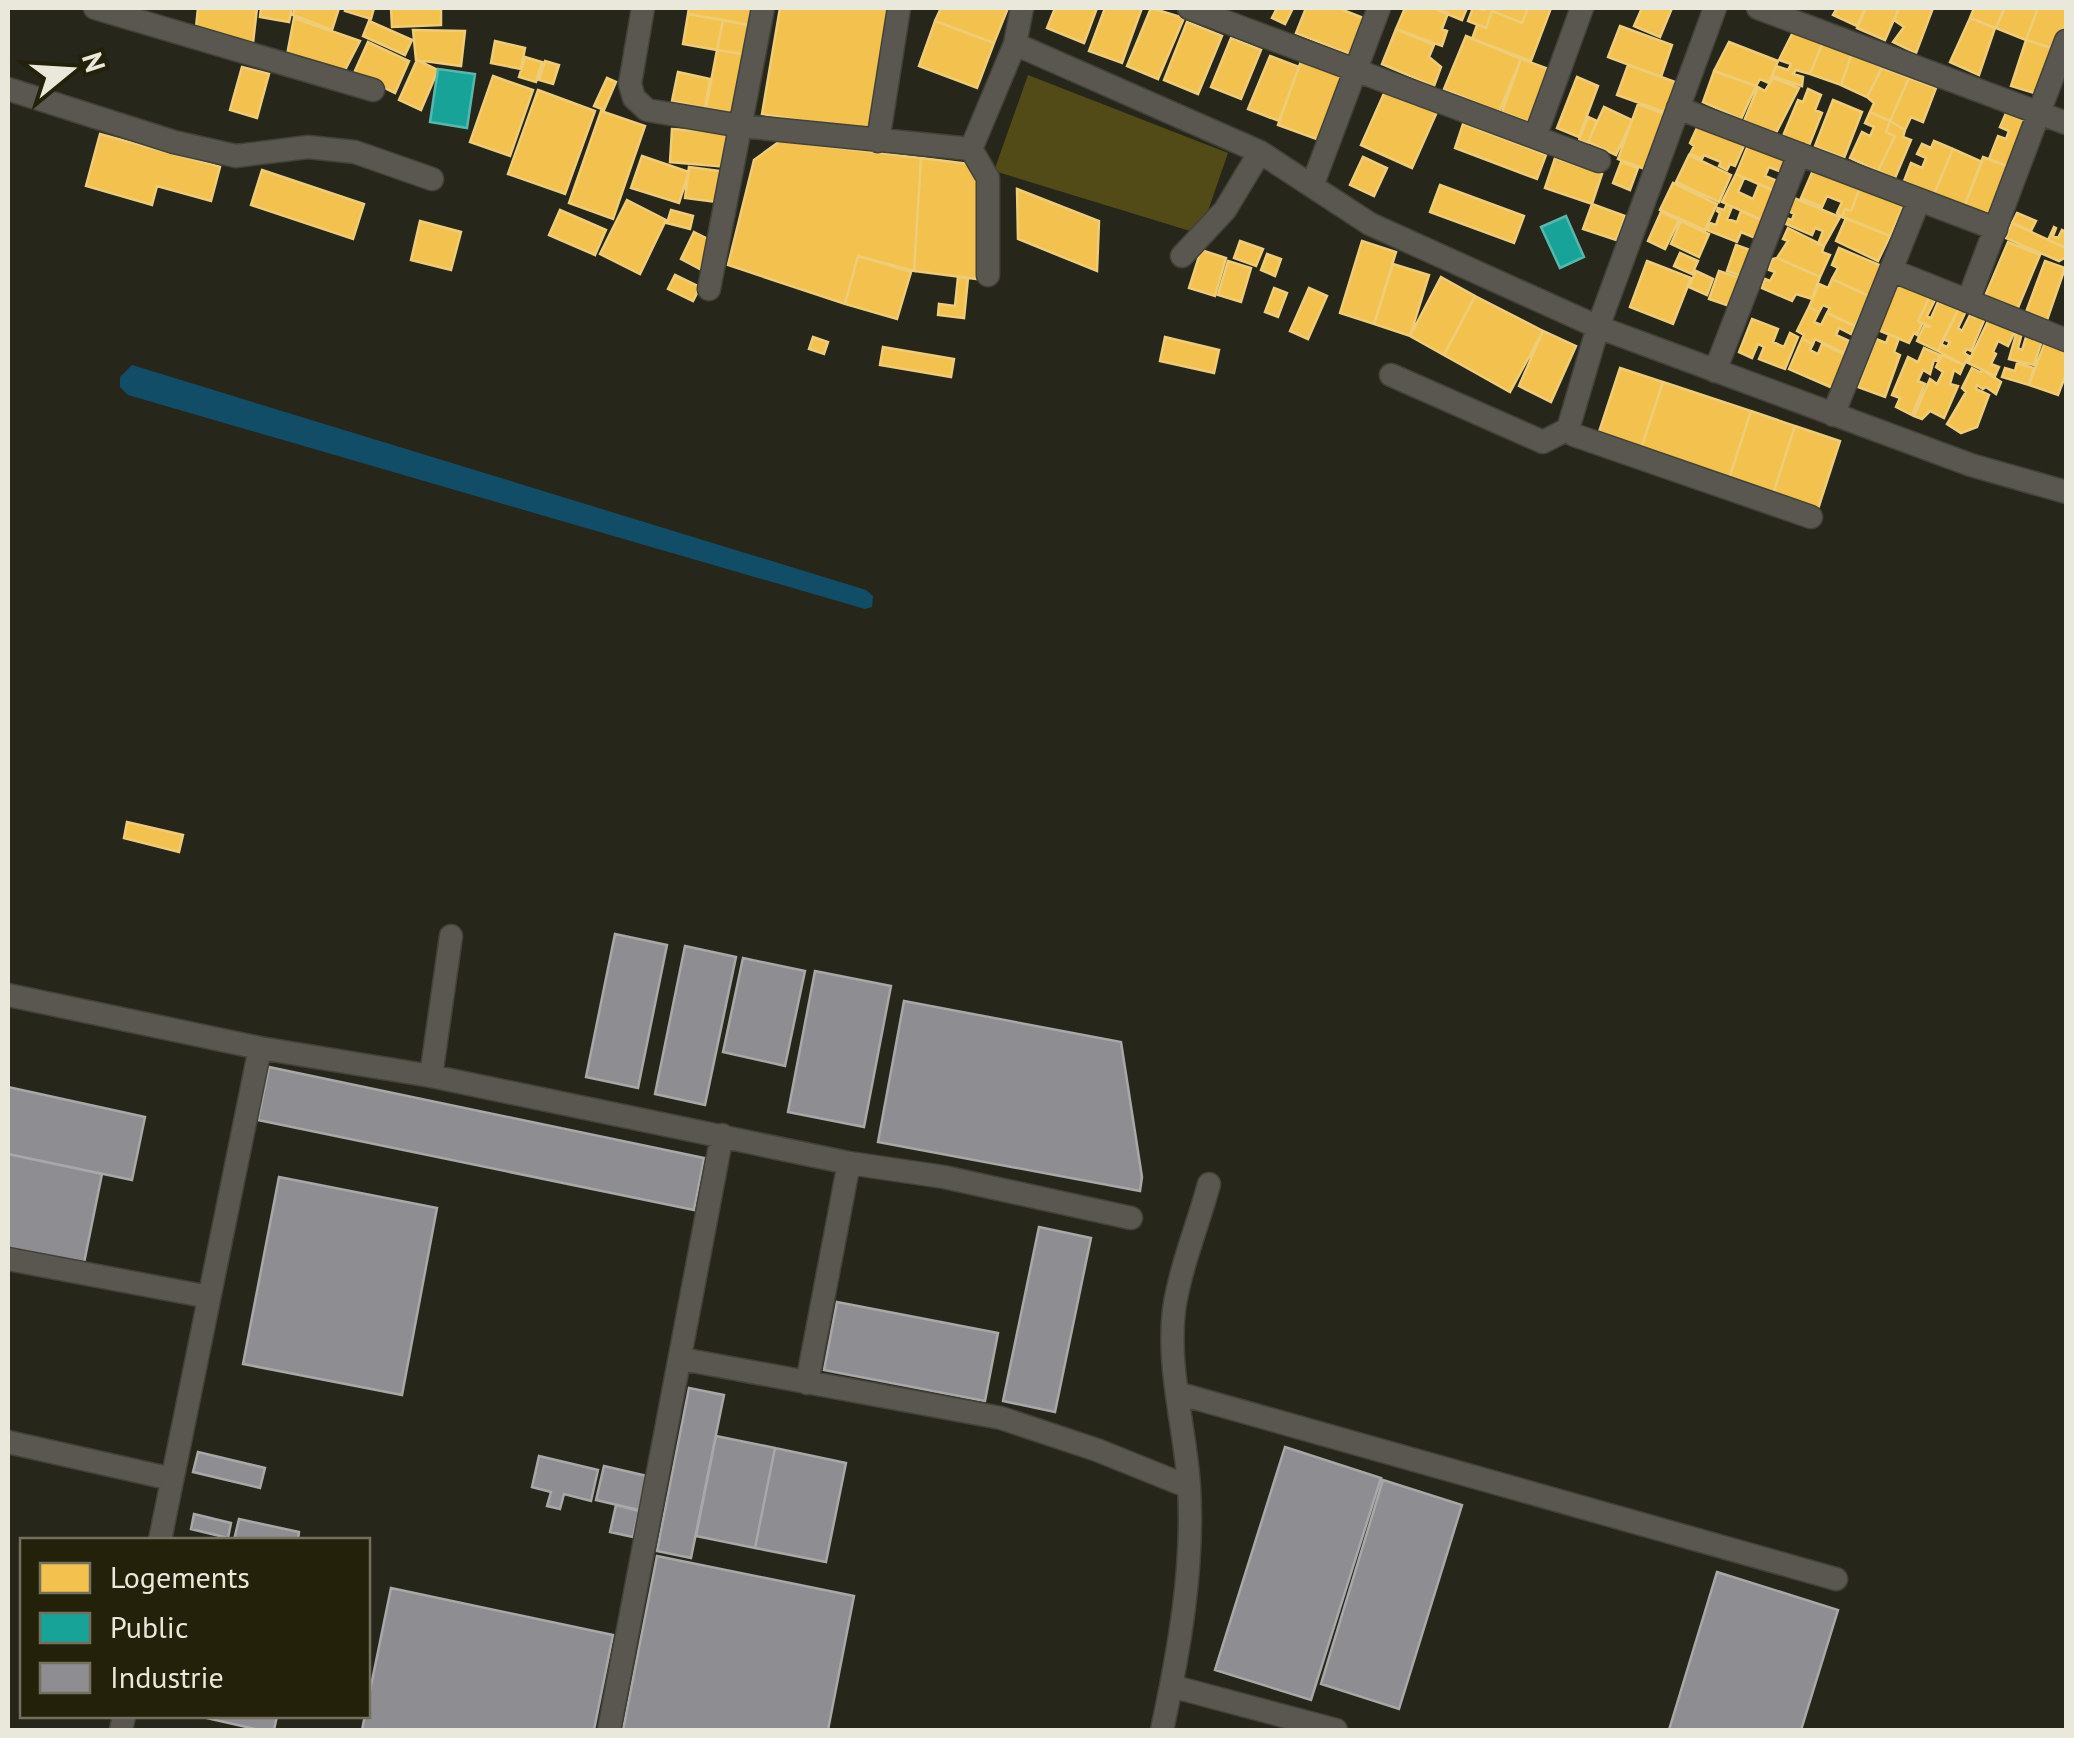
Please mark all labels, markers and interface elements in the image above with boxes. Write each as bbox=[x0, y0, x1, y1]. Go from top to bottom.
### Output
north arrow bbox=[20, 20, 120, 120]
text: N bbox=[74, 48, 115, 77]
legend bbox=[20, 1538, 370, 1718]
text: Logements bbox=[110, 1557, 250, 1596]
text: Public bbox=[110, 1607, 188, 1646]
text: Industrie bbox=[110, 1657, 224, 1696]

